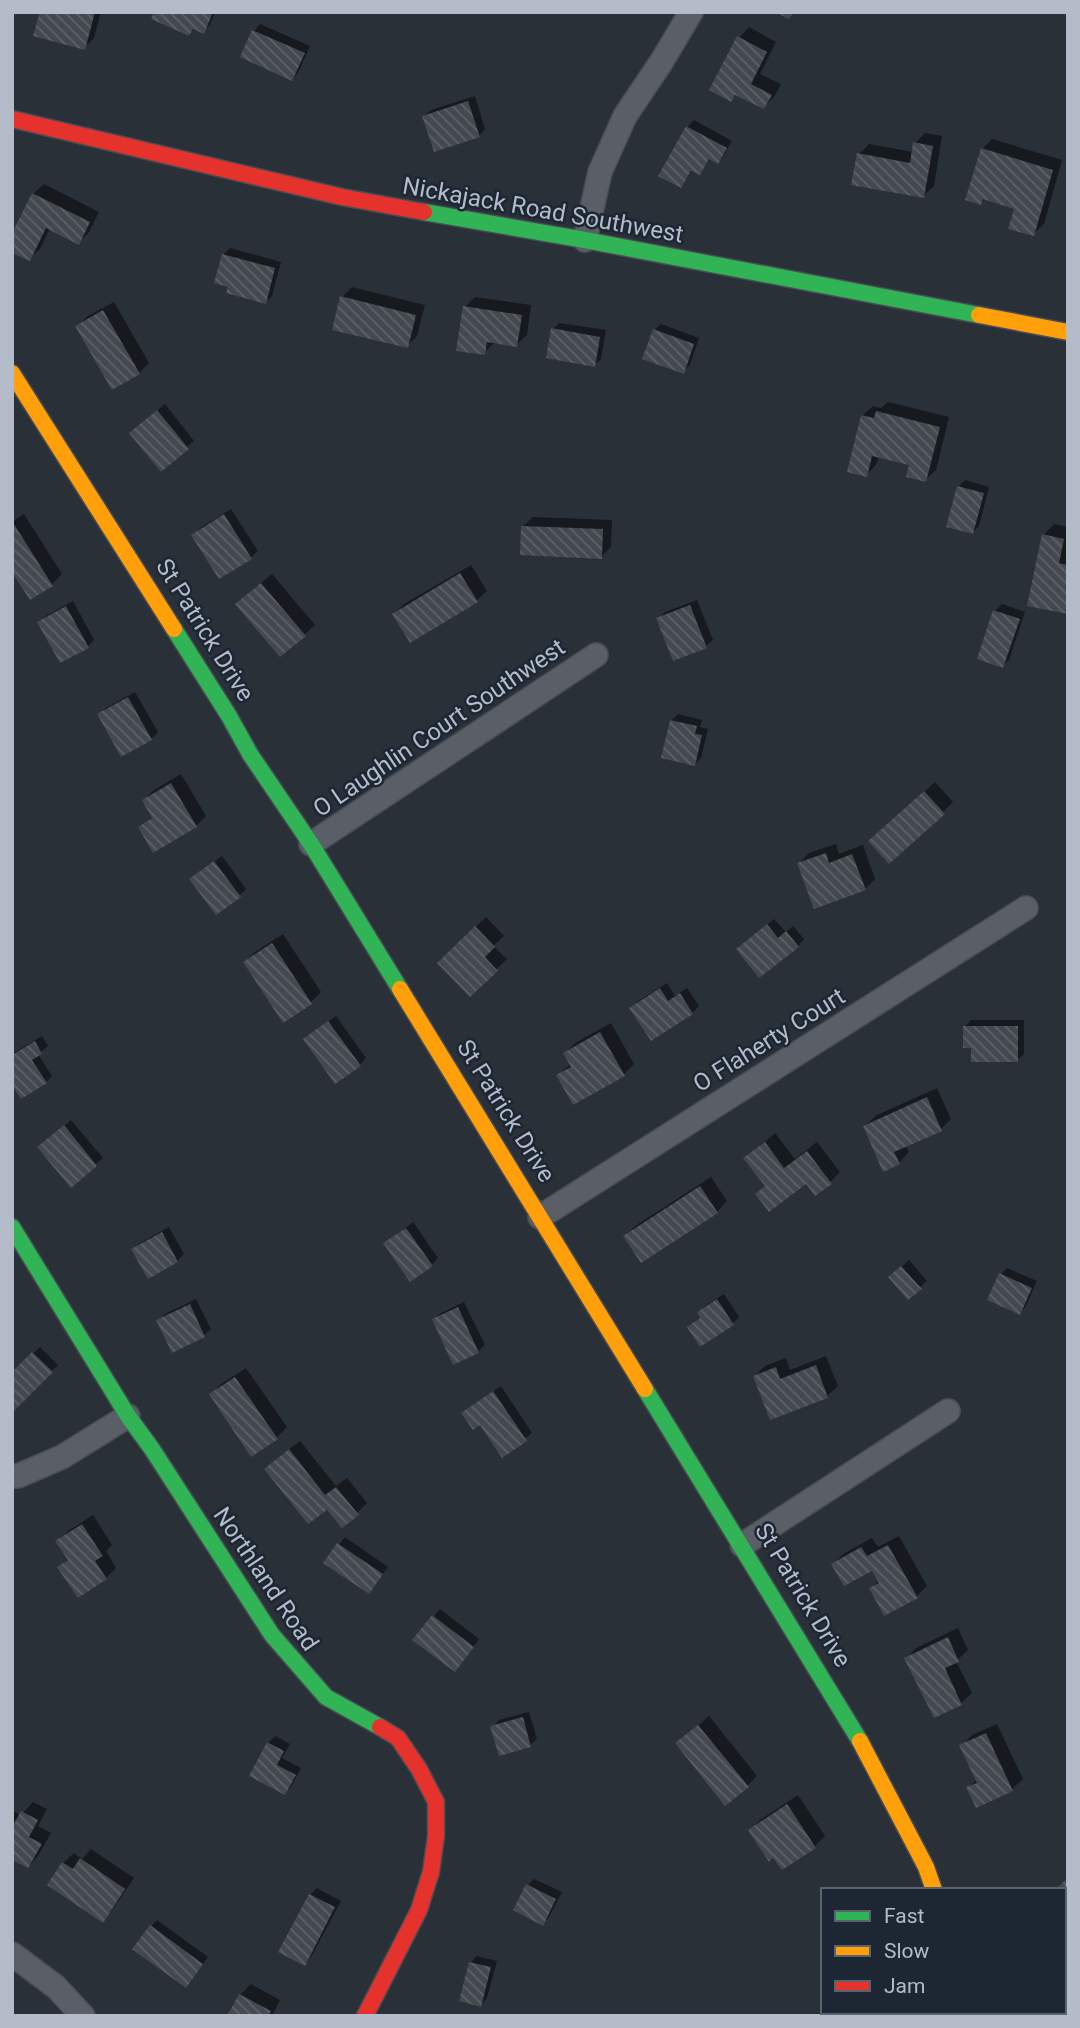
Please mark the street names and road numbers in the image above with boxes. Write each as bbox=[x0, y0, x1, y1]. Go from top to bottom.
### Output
street label: Nickajack Road Southwest bbox=[400, 172, 686, 249]
street label: St Patrick Drive bbox=[150, 554, 260, 706]
street label: O Laughlin Court Southwest bbox=[308, 633, 570, 823]
street label: O Flaherty Court bbox=[688, 982, 850, 1098]
street label: St Patrick Drive bbox=[451, 1035, 561, 1187]
street label: Northland Road bbox=[208, 1502, 324, 1656]
street label: St Patrick Drive bbox=[749, 1518, 857, 1672]

